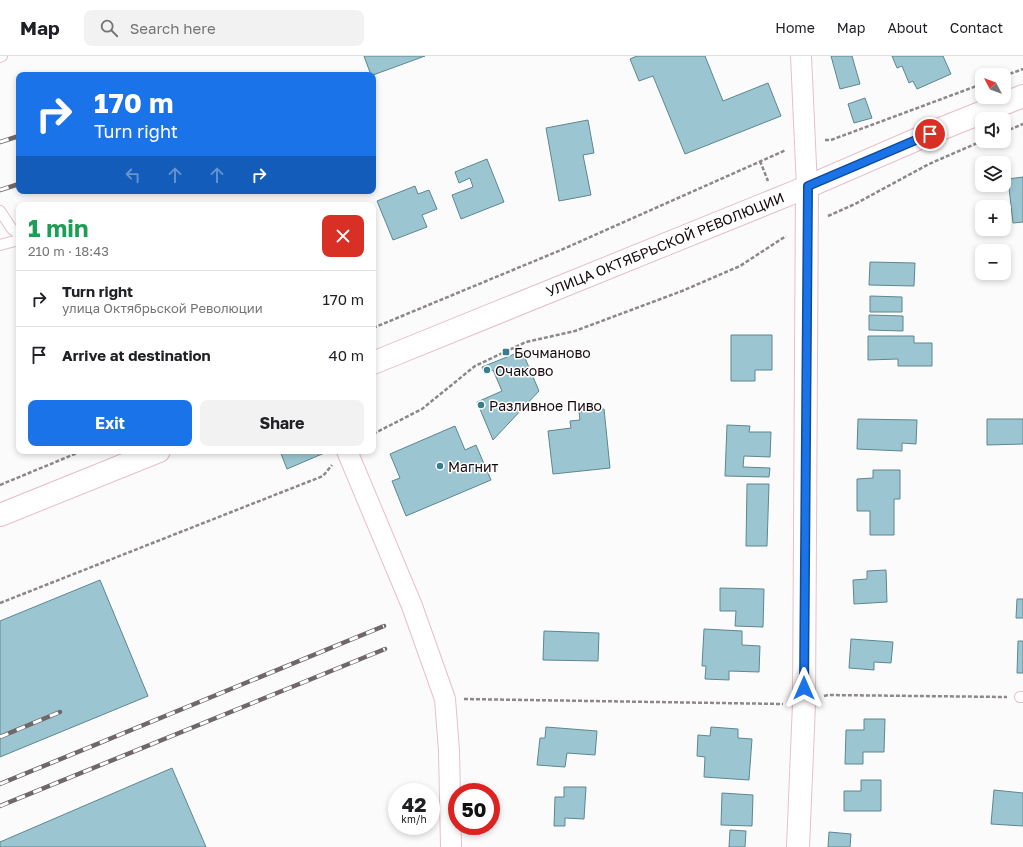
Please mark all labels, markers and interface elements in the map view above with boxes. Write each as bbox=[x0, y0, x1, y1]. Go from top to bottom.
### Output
search box bbox=[84, 10, 364, 46]
text: Map bbox=[20, 16, 60, 39]
icon: search bbox=[98, 17, 120, 39]
text: Search here bbox=[130, 19, 216, 37]
text: Home bbox=[775, 19, 815, 36]
text: Map bbox=[837, 19, 865, 36]
text: About bbox=[887, 19, 928, 36]
text: Contact bbox=[950, 19, 1003, 36]
north arrow bbox=[975, 68, 1011, 104]
map controls bbox=[975, 68, 1011, 280]
text: 170 m bbox=[94, 86, 173, 119]
icon: right bbox=[28, 88, 80, 140]
button: sound bbox=[975, 112, 1011, 148]
pin bbox=[913, 117, 947, 151]
text: Turn right bbox=[94, 120, 178, 142]
icon: arrive bbox=[919, 123, 941, 145]
button: layers bbox=[975, 156, 1011, 192]
icon: left bbox=[122, 164, 144, 186]
icon: ahead bbox=[164, 164, 186, 186]
icon: ahead bbox=[206, 164, 228, 186]
icon: right bbox=[248, 164, 270, 186]
street label: УЛИЦА ОКТЯБРЬСКОЙ РЕВОЛЮЦИИ bbox=[543, 188, 787, 300]
button: + bbox=[975, 200, 1011, 236]
text: 1 min bbox=[28, 213, 88, 242]
button: close bbox=[322, 215, 364, 257]
text: 210 m · 18:43 bbox=[28, 243, 109, 259]
button: − bbox=[975, 244, 1011, 280]
text: Turn right bbox=[62, 282, 133, 300]
icon: right bbox=[28, 288, 50, 310]
text: 170 m bbox=[322, 290, 364, 308]
text: улица Октябрьской Революции bbox=[62, 300, 263, 316]
icon: arrive bbox=[28, 344, 50, 366]
place label: Бочманово bbox=[514, 344, 591, 361]
text: Arrive at destination bbox=[62, 346, 211, 364]
text: 40 m bbox=[329, 346, 364, 364]
marker: Бочманово bbox=[501, 347, 511, 357]
place label: Очаково bbox=[495, 362, 554, 379]
marker: Очаково bbox=[482, 365, 492, 375]
place label: Разливное Пиво bbox=[489, 397, 602, 414]
button: Exit bbox=[28, 400, 192, 446]
button: Share bbox=[200, 400, 364, 446]
marker: Разливное Пиво bbox=[476, 400, 486, 410]
place label: Магнит bbox=[448, 458, 498, 475]
marker: Магнит bbox=[435, 461, 445, 471]
position arrow bbox=[783, 667, 825, 709]
speed limit sign: 50 bbox=[448, 783, 500, 835]
text: 42 bbox=[402, 792, 426, 816]
text: km/h bbox=[401, 813, 427, 825]

